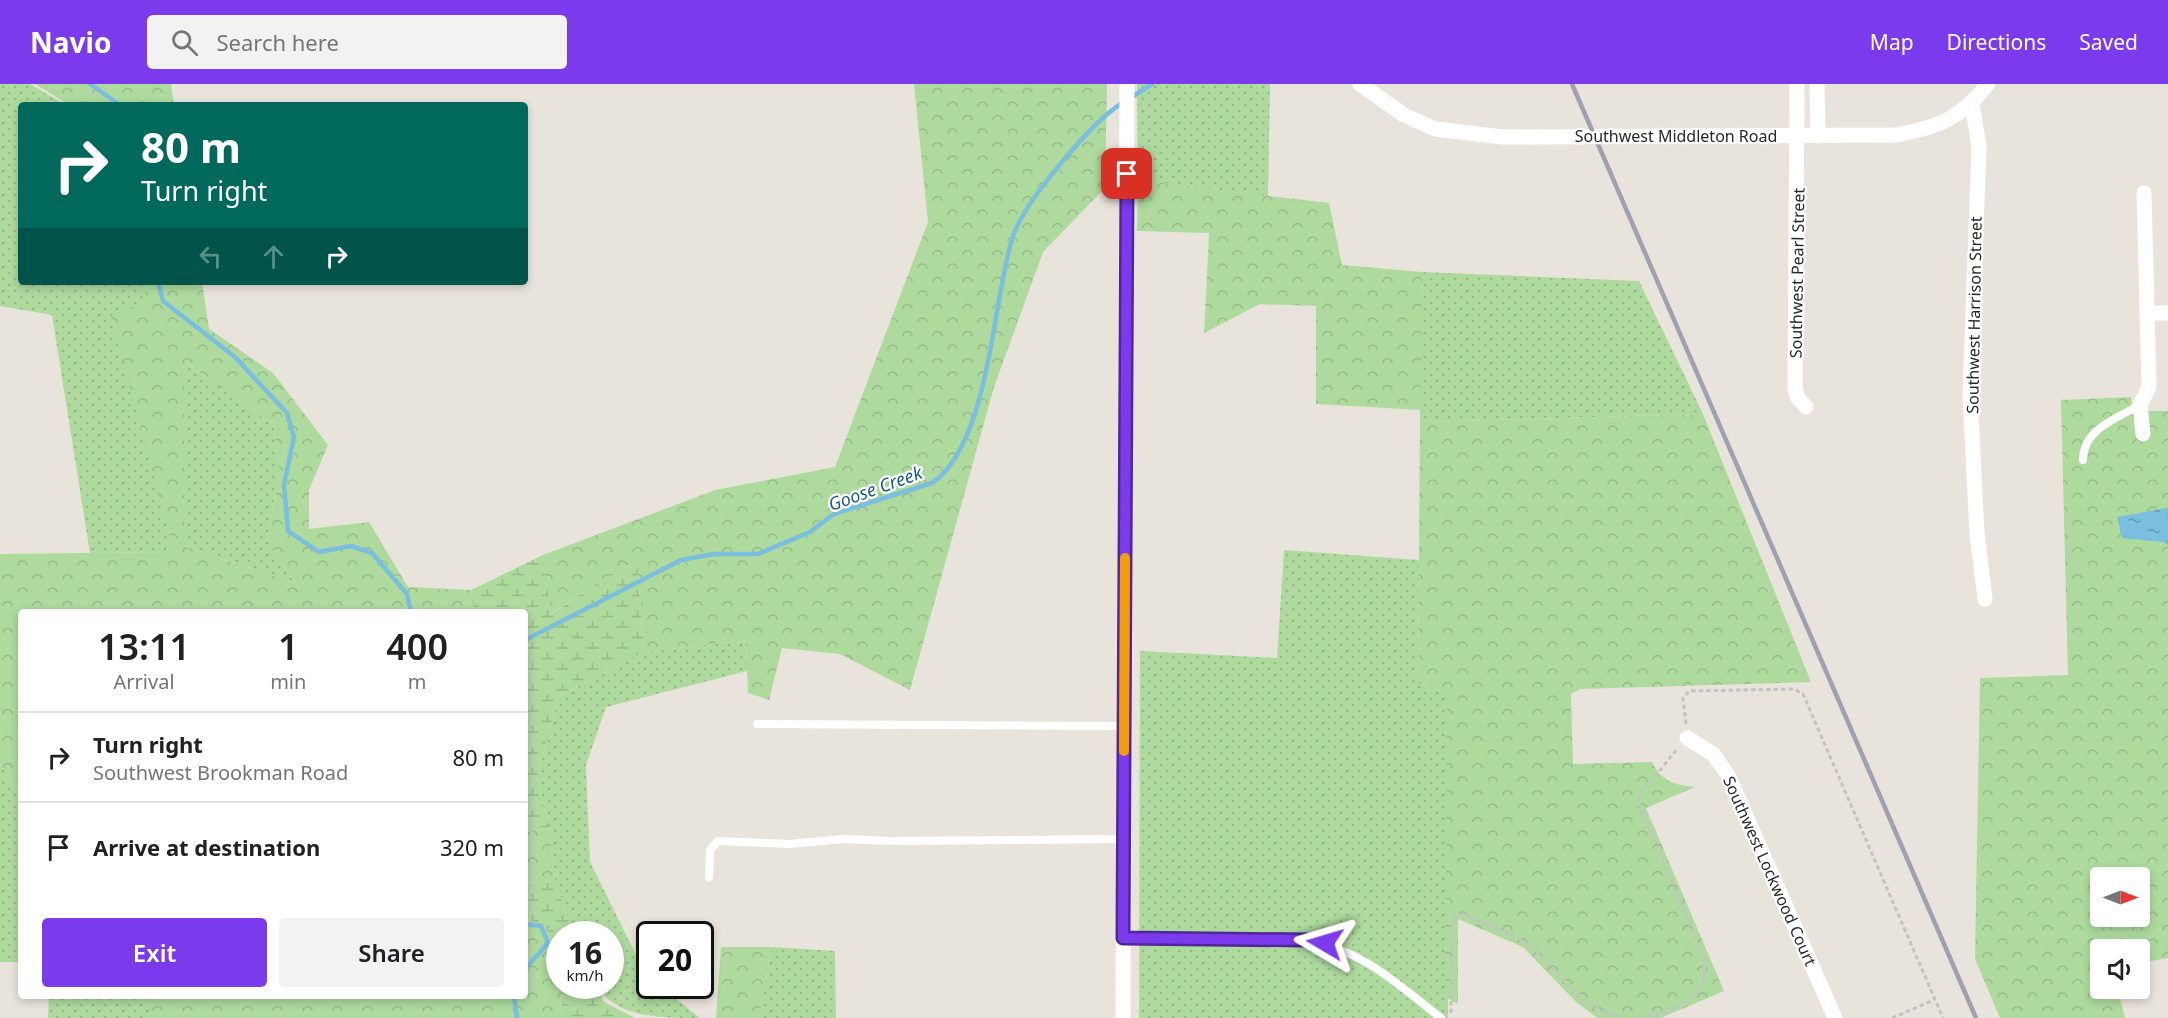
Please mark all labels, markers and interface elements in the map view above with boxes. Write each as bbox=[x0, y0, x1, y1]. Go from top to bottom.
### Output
search box bbox=[147, 15, 567, 69]
text: Navio bbox=[30, 23, 111, 61]
icon: search bbox=[168, 26, 201, 59]
text: Search here bbox=[216, 27, 339, 57]
text: Map bbox=[1870, 28, 1914, 56]
text: Directions bbox=[1947, 28, 2046, 56]
text: Saved bbox=[2079, 28, 2138, 56]
text: 80 m bbox=[141, 118, 241, 175]
street label: Southwest Middleton Road bbox=[1575, 125, 1777, 147]
icon: right bbox=[42, 126, 120, 204]
pin bbox=[1101, 148, 1152, 199]
icon: arrive bbox=[1110, 157, 1143, 190]
text: Turn right bbox=[141, 172, 267, 209]
street label: Southwest Pearl Street bbox=[1785, 187, 1809, 358]
street label: Southwest Harrison Street bbox=[1961, 216, 1987, 414]
icon: left bbox=[194, 240, 227, 273]
icon: ahead bbox=[257, 240, 290, 273]
icon: right bbox=[320, 240, 353, 273]
water label: Goose Creek bbox=[825, 460, 926, 516]
text: 13:11 bbox=[98, 622, 190, 671]
text: 1 bbox=[278, 622, 299, 671]
text: 400 bbox=[386, 622, 448, 671]
text: Arrival bbox=[114, 668, 175, 695]
text: min bbox=[270, 668, 306, 695]
text: m bbox=[408, 668, 427, 695]
text: Turn right bbox=[93, 729, 203, 759]
icon: right bbox=[42, 741, 75, 774]
text: 80 m bbox=[453, 742, 504, 772]
text: Southwest Brookman Road bbox=[93, 759, 348, 786]
street label: Southwest Lockwood Court bbox=[1718, 773, 1822, 970]
icon: arrive bbox=[42, 831, 75, 864]
text: Arrive at destination bbox=[93, 832, 320, 862]
text: 320 m bbox=[440, 832, 504, 862]
north arrow bbox=[2090, 867, 2150, 927]
map controls bbox=[2090, 867, 2150, 999]
position arrow bbox=[1293, 911, 1357, 975]
button: Exit bbox=[42, 918, 267, 987]
button: Share bbox=[279, 918, 504, 987]
speed limit sign: 20 bbox=[636, 921, 714, 999]
text: 16 bbox=[568, 932, 602, 973]
button: sound bbox=[2090, 939, 2150, 999]
text: km/h bbox=[567, 965, 603, 985]

